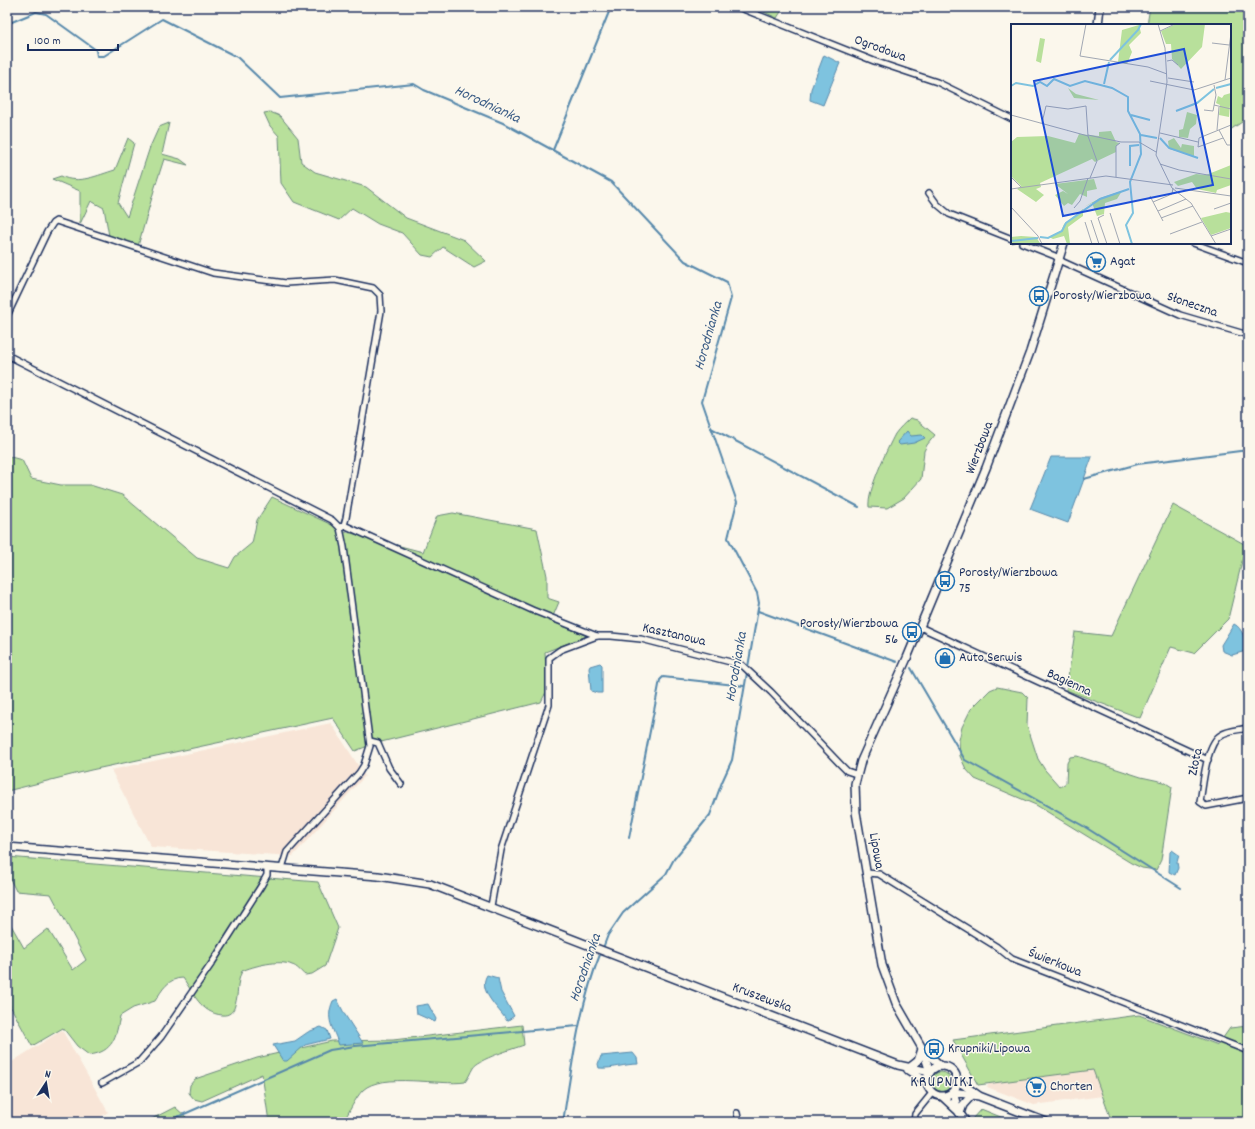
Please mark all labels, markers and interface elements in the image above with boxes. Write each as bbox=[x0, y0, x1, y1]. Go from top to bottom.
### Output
inset map bbox=[1011, 24, 1231, 244]
scale bar bbox=[28, 26, 118, 52]
street label: Ogrodowa bbox=[851, 30, 909, 68]
text: 100 m bbox=[34, 33, 61, 50]
water label: Horodnianka bbox=[450, 80, 524, 130]
supermarket icon: Agat bbox=[1085, 251, 1107, 273]
place label: Agat bbox=[1110, 252, 1136, 272]
bus stop icon: Porosły/Wierzbowa bbox=[1028, 285, 1050, 307]
place label: Porosły/Wierzbowa bbox=[1053, 286, 1152, 306]
street label: Słoneczna bbox=[1164, 287, 1221, 323]
water label: Horodnianka bbox=[689, 298, 730, 373]
street label: Wierzbowa bbox=[961, 418, 999, 477]
place label: Porosły/Wierzbowa 75 bbox=[959, 563, 1058, 599]
bus stop icon: Porosły/Wierzbowa 75 bbox=[934, 570, 956, 592]
place label: Porosły/Wierzbowa 56 bbox=[800, 614, 898, 650]
street label: Kasztanowa bbox=[640, 618, 708, 652]
bus stop icon: Porosły/Wierzbowa 56 bbox=[901, 621, 923, 643]
water label: Horodnianka bbox=[720, 629, 754, 704]
shop icon: Auto Serwis bbox=[934, 647, 956, 669]
place label: Auto Serwis bbox=[959, 648, 1022, 668]
street label: Bagienna bbox=[1043, 664, 1095, 702]
street label: Złota bbox=[1183, 746, 1209, 778]
street label: Lipowa bbox=[863, 831, 889, 871]
water label: Horodnianka bbox=[564, 930, 608, 1005]
street label: Świerkowa bbox=[1025, 943, 1085, 983]
street label: Kruszewska bbox=[729, 978, 795, 1019]
bus stop icon: Krupniki/Lipowa bbox=[923, 1038, 945, 1060]
place label: Krupniki/Lipowa bbox=[948, 1039, 1030, 1059]
north arrow bbox=[26, 1063, 66, 1103]
text: N bbox=[43, 1067, 53, 1084]
district label: KRUPNIKI bbox=[910, 1071, 974, 1094]
supermarket icon: Chorten bbox=[1025, 1076, 1047, 1098]
place label: Chorten bbox=[1050, 1077, 1093, 1097]

